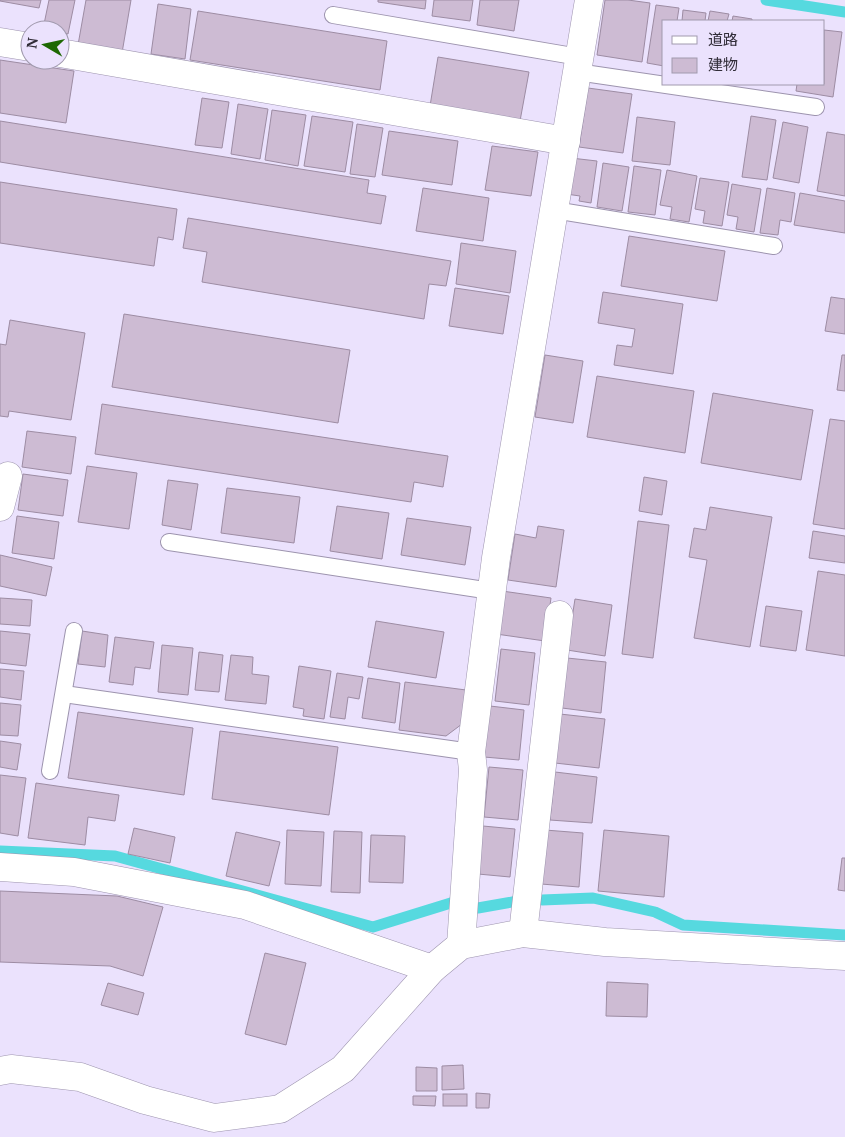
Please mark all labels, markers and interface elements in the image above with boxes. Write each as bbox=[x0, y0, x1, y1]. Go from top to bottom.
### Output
north arrow bbox=[20, 20, 70, 70]
legend bbox=[662, 20, 825, 85]
text: 道路 bbox=[708, 29, 738, 49]
text: N bbox=[21, 36, 42, 50]
text: 建物 bbox=[708, 54, 738, 74]

